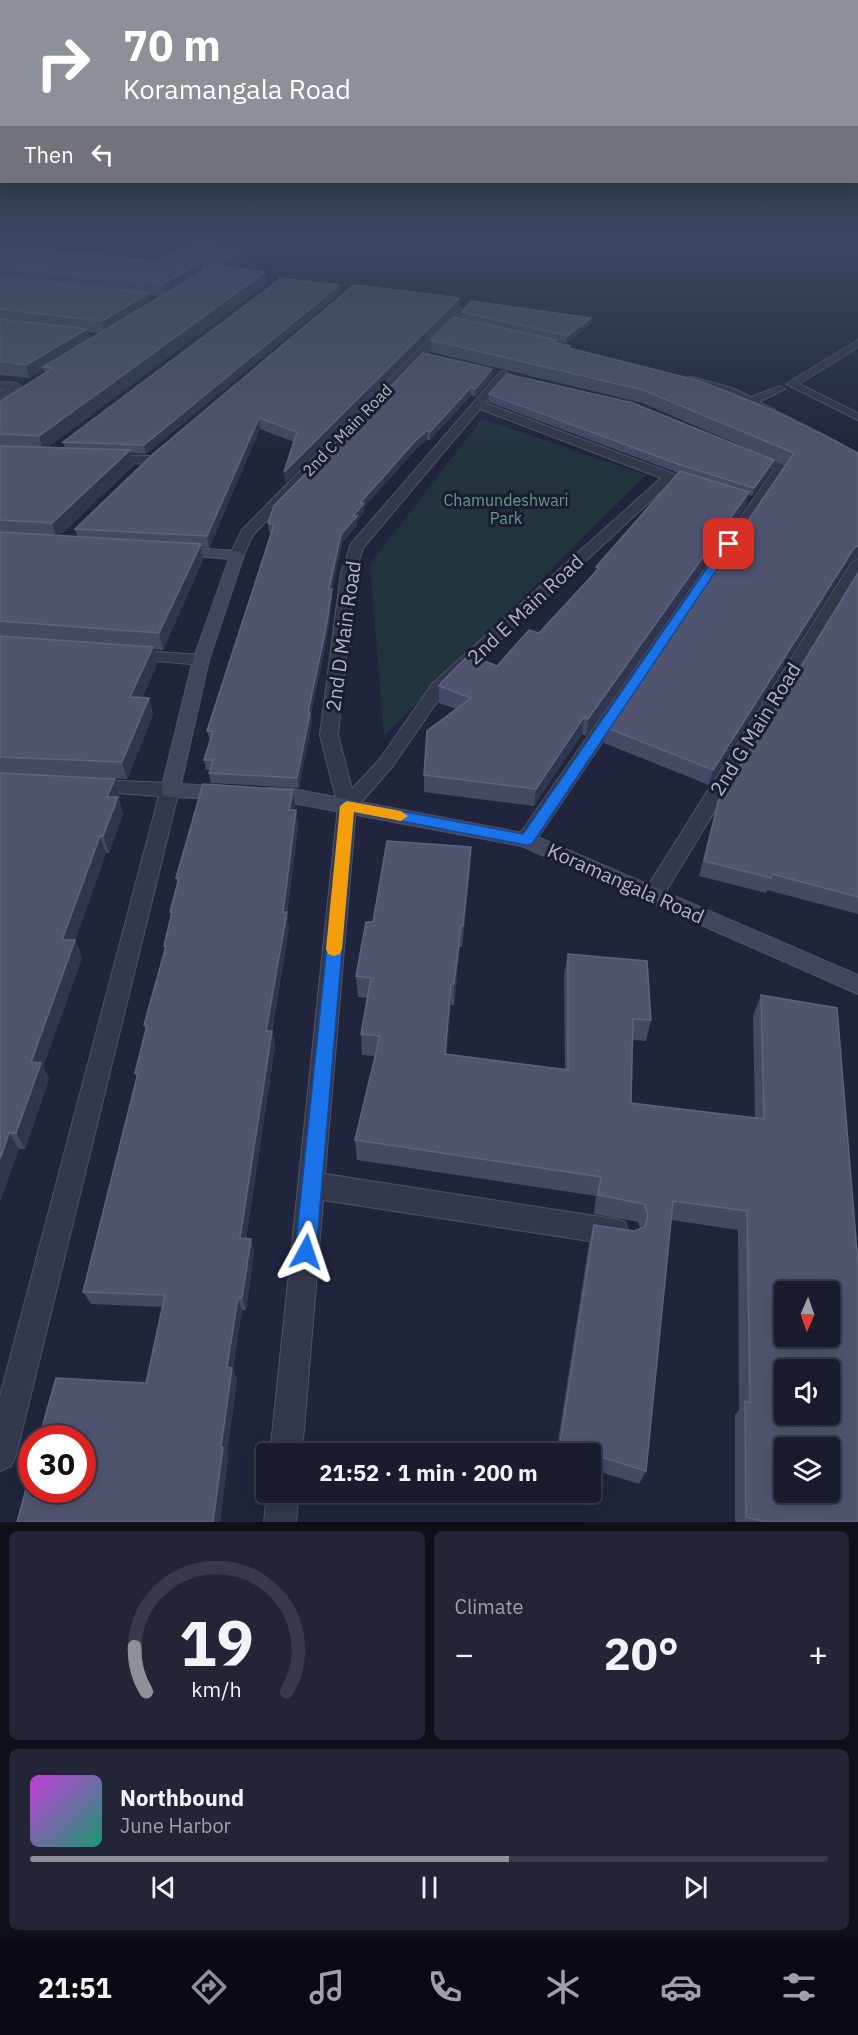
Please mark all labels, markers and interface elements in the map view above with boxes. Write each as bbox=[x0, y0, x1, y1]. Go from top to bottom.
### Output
text: 70 m bbox=[123, 18, 221, 73]
icon: right bbox=[24, 24, 102, 102]
text: Koramangala Road bbox=[123, 71, 351, 106]
icon: left bbox=[86, 138, 119, 171]
text: Then bbox=[24, 140, 74, 169]
street label: 2nd C Main Road bbox=[298, 380, 396, 480]
park label: Chamundeshwari Park bbox=[443, 490, 569, 528]
pin bbox=[703, 518, 754, 569]
icon: arrive bbox=[712, 527, 745, 560]
street label: 2nd E Main Road bbox=[461, 548, 589, 670]
street label: 2nd D Main Road bbox=[319, 559, 367, 713]
street label: 2nd G Main Road bbox=[703, 657, 807, 801]
street label: Koramangala Road bbox=[543, 836, 709, 930]
position arrow bbox=[274, 1220, 338, 1284]
north arrow bbox=[774, 1281, 840, 1347]
map controls bbox=[774, 1281, 840, 1503]
button: sound bbox=[774, 1359, 840, 1425]
speed limit sign: 30 bbox=[18, 1425, 96, 1503]
button: layers bbox=[774, 1437, 840, 1503]
text: 21:52 · 1 min · 200 m bbox=[319, 1458, 538, 1487]
text: Climate bbox=[455, 1593, 523, 1620]
text: 19 bbox=[179, 1602, 254, 1683]
text: 20° bbox=[604, 1624, 679, 1682]
text: − bbox=[455, 1632, 474, 1675]
text: + bbox=[808, 1632, 828, 1675]
text: km/h bbox=[192, 1676, 242, 1704]
text: Northbound bbox=[120, 1783, 244, 1812]
text: June Harbor bbox=[120, 1812, 231, 1839]
icon: previous bbox=[147, 1871, 180, 1904]
icon: pause bbox=[413, 1871, 446, 1904]
icon: next bbox=[679, 1871, 712, 1904]
icon: directions bbox=[188, 1966, 230, 2008]
icon: music bbox=[306, 1966, 348, 2008]
icon: phone bbox=[424, 1966, 466, 2008]
icon: climate bbox=[542, 1966, 584, 2008]
icon: car bbox=[660, 1966, 702, 2008]
icon: filters bbox=[778, 1966, 820, 2008]
text: 21:51 bbox=[38, 1970, 112, 2005]

